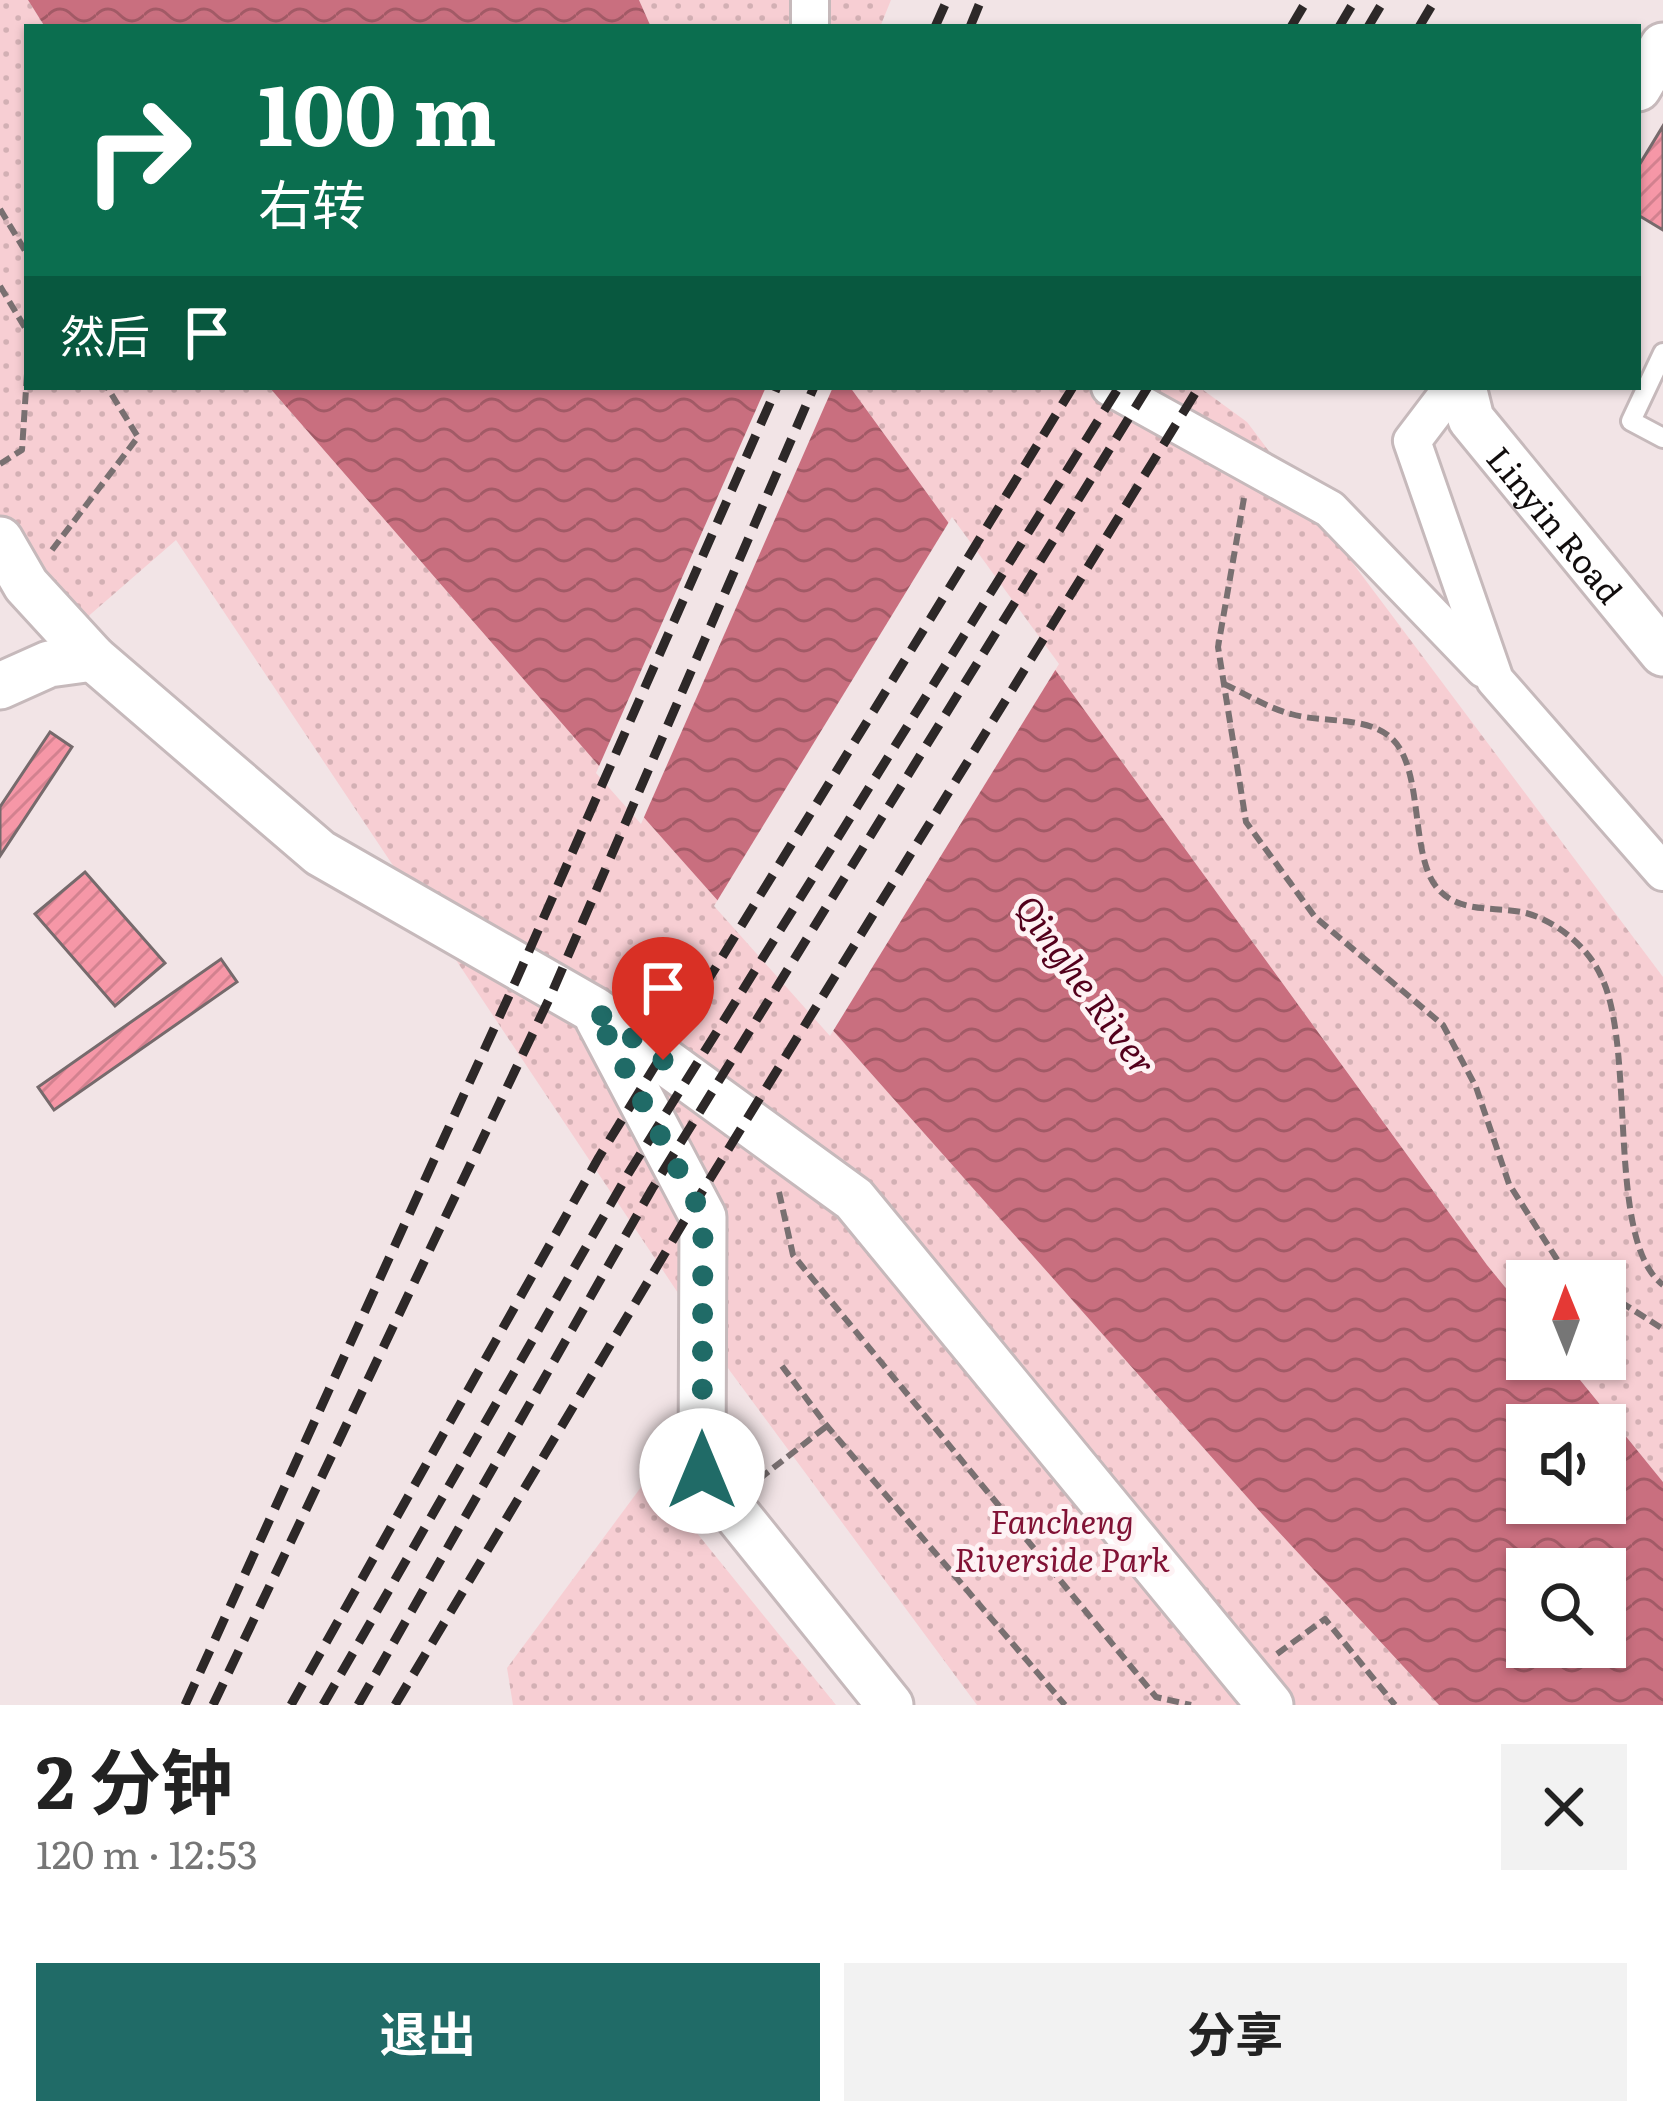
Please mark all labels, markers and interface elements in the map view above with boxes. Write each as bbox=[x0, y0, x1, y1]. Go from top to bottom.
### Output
text: 100 m bbox=[258, 47, 497, 172]
icon: right bbox=[60, 72, 216, 228]
text: 右转 bbox=[258, 161, 366, 242]
text: 然后 bbox=[60, 300, 150, 367]
icon: arrive bbox=[174, 300, 240, 366]
street label: Linyin Road bbox=[1477, 434, 1636, 613]
water label: Qinghe River bbox=[1003, 883, 1171, 1085]
pin bbox=[612, 937, 714, 1060]
icon: arrive bbox=[630, 955, 696, 1021]
north arrow bbox=[1506, 1260, 1626, 1380]
map controls bbox=[1506, 1260, 1626, 1668]
button: sound bbox=[1506, 1404, 1626, 1524]
position arrow bbox=[639, 1408, 765, 1534]
park label: Fancheng Riverside Park bbox=[954, 1495, 1170, 1582]
button: search bbox=[1506, 1548, 1626, 1668]
text: 2 分钟 bbox=[36, 1724, 233, 1831]
button: close bbox=[1501, 1744, 1627, 1870]
text: 120 m · 12:53 bbox=[36, 1823, 258, 1881]
button: 退出 bbox=[36, 1963, 820, 2101]
button: 分享 bbox=[844, 1963, 1627, 2101]

